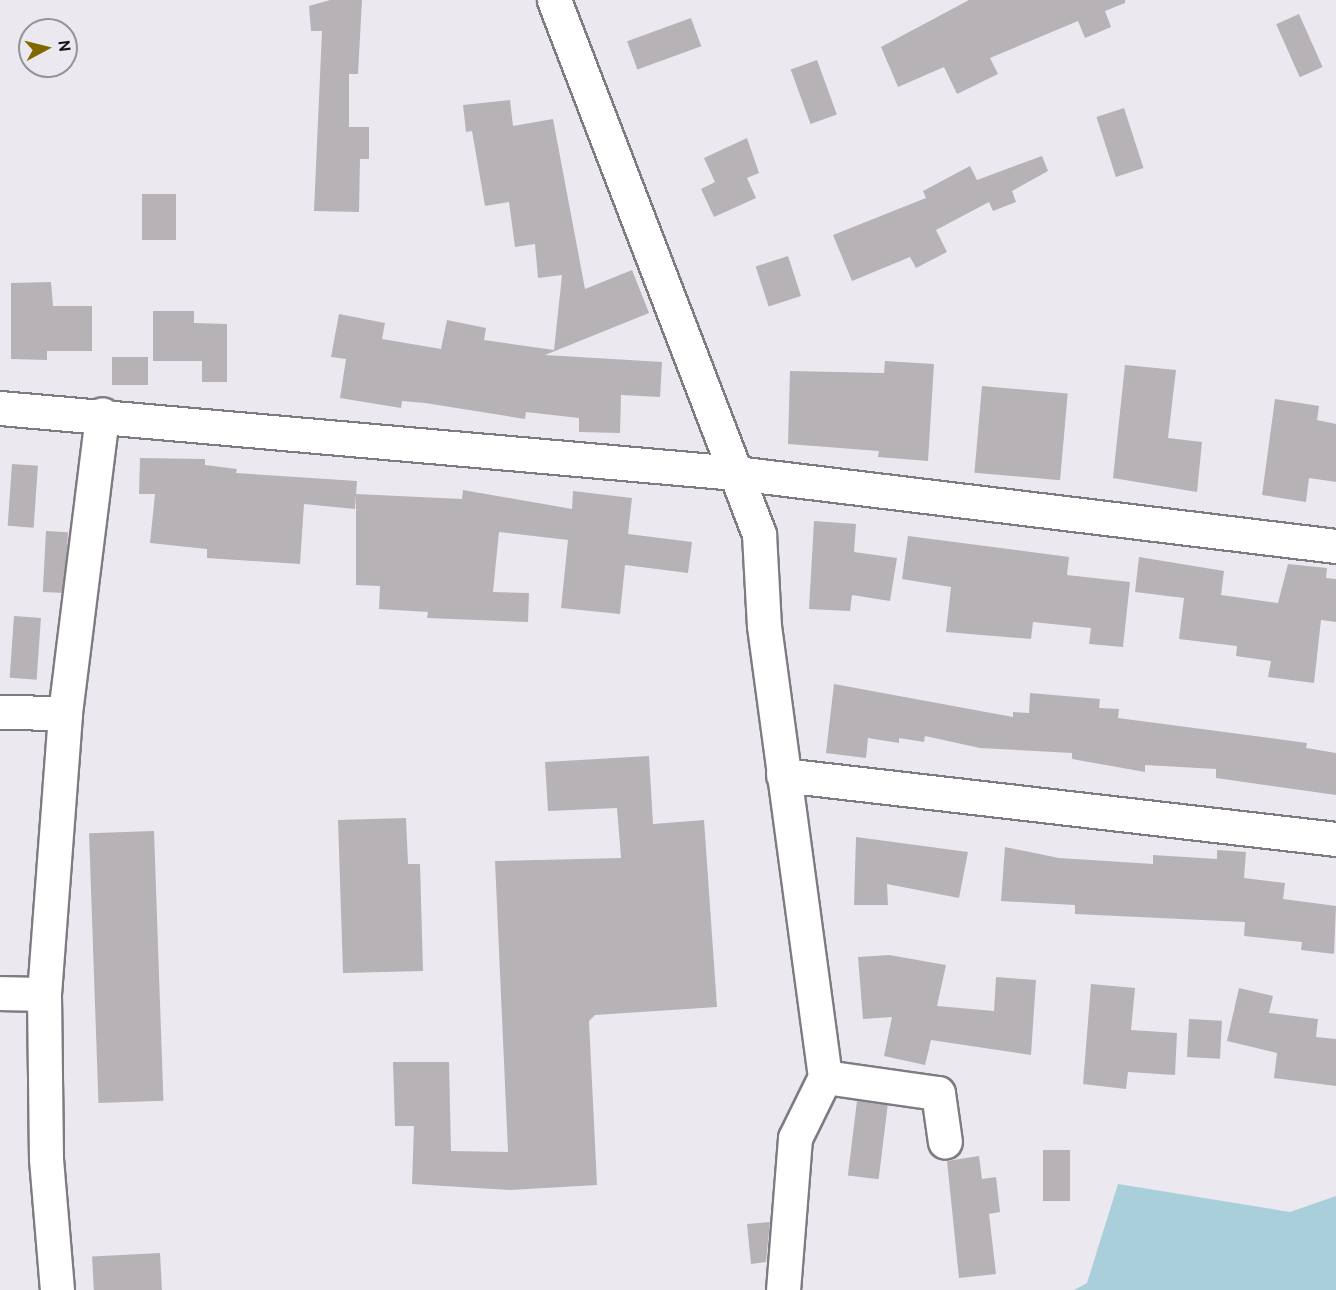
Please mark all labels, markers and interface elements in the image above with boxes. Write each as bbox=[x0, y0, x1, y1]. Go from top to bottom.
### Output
north arrow bbox=[18, 18, 78, 78]
text: N bbox=[54, 39, 74, 53]

